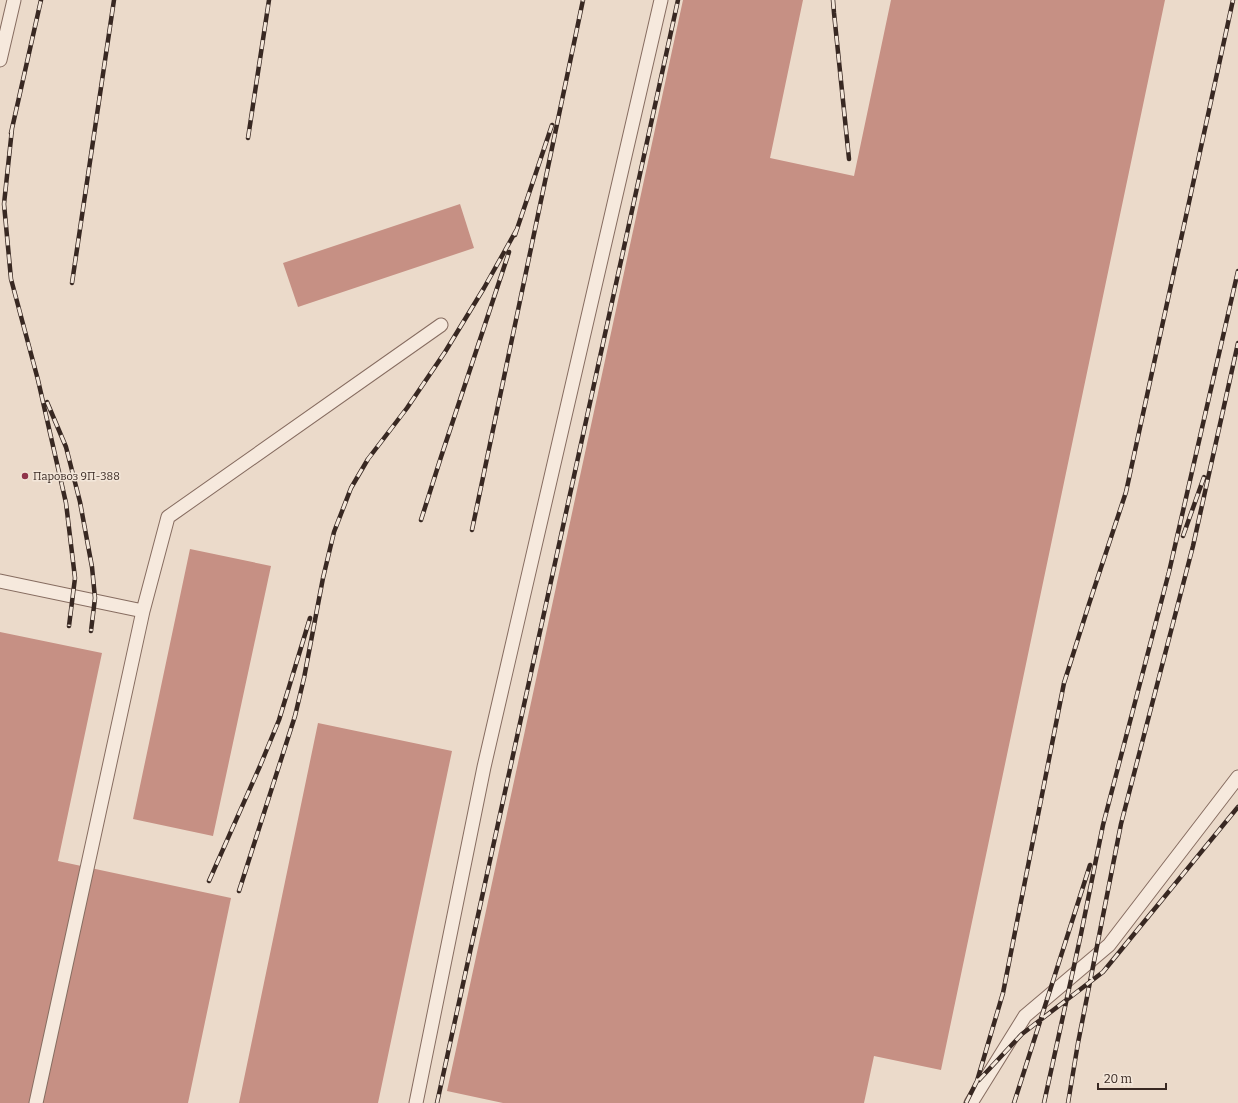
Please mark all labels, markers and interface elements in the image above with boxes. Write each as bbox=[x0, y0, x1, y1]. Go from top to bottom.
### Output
place label: Паровоз 9П-388 bbox=[33, 470, 120, 483]
marker: Паровоз 9П-388 bbox=[20, 471, 30, 481]
scale bar bbox=[1098, 1065, 1166, 1091]
text: 20 m bbox=[1104, 1072, 1133, 1086]

